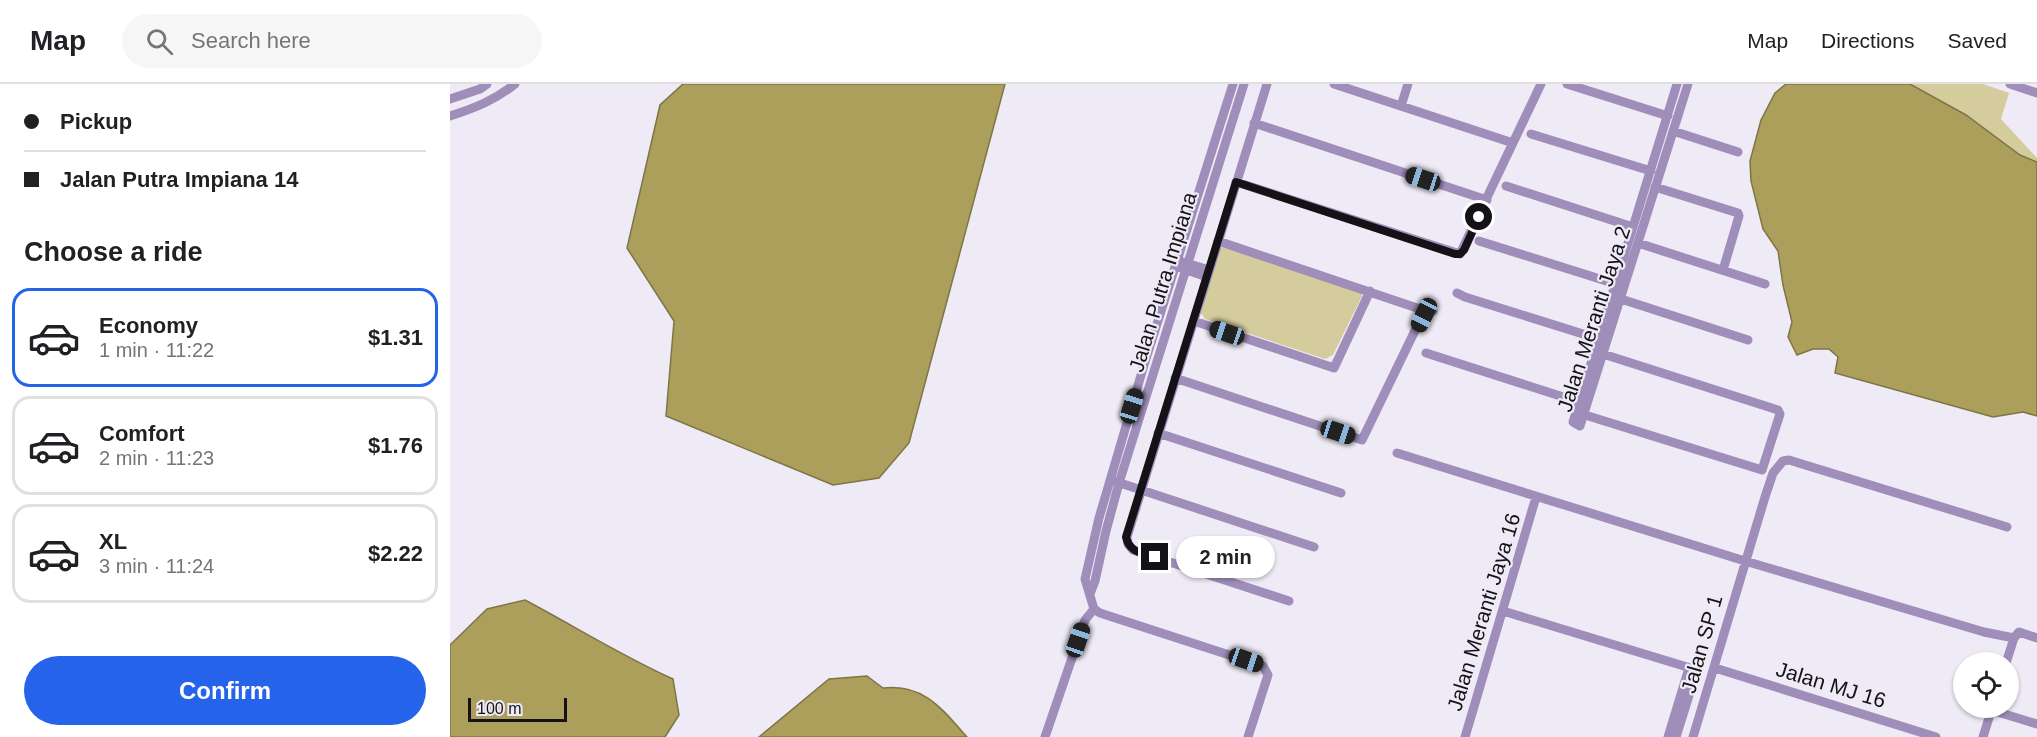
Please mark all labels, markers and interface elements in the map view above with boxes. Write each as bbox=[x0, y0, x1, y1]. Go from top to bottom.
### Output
search box bbox=[122, 14, 542, 68]
text: Map bbox=[30, 25, 86, 56]
icon: search bbox=[143, 25, 176, 58]
text: Search here bbox=[191, 28, 311, 53]
text: Map bbox=[1747, 29, 1788, 52]
text: Directions bbox=[1821, 29, 1914, 52]
text: Saved bbox=[1947, 29, 2007, 52]
text: Pickup bbox=[60, 109, 132, 134]
car bbox=[1403, 165, 1443, 193]
text: Jalan Putra Impiana 14 bbox=[60, 167, 298, 192]
street label: Jalan Putra Impiana bbox=[1124, 189, 1201, 375]
route start bbox=[1465, 203, 1492, 230]
street label: Jalan Meranti Jaya 2 bbox=[1553, 223, 1634, 415]
text: Choose a ride bbox=[24, 237, 203, 267]
car bbox=[1408, 295, 1440, 335]
icon: car bbox=[27, 311, 81, 365]
text: Economy bbox=[99, 313, 198, 338]
car bbox=[1207, 319, 1247, 347]
text: $1.31 bbox=[368, 325, 423, 350]
text: 1 min · 11:22 bbox=[99, 339, 214, 361]
car bbox=[1118, 386, 1146, 426]
car bbox=[1318, 418, 1358, 446]
icon: car bbox=[27, 419, 81, 473]
text: Comfort bbox=[99, 421, 185, 446]
text: $1.76 bbox=[368, 433, 423, 458]
text: 2 min · 11:23 bbox=[99, 447, 214, 469]
street label: Jalan Meranti Jaya 16 bbox=[1442, 510, 1525, 713]
icon: car bbox=[27, 527, 81, 581]
text: XL bbox=[99, 529, 127, 554]
callout: 2 min bbox=[1176, 536, 1275, 578]
text: $2.22 bbox=[368, 541, 423, 566]
route end bbox=[1141, 543, 1168, 570]
text: 2 min bbox=[1199, 546, 1252, 568]
text: 3 min · 11:24 bbox=[99, 555, 214, 577]
street label: Jalan SP 1 bbox=[1677, 592, 1727, 696]
car bbox=[1064, 620, 1092, 660]
car bbox=[1226, 646, 1266, 674]
map controls bbox=[1953, 652, 2019, 718]
button: locate bbox=[1953, 652, 2019, 718]
button: Confirm bbox=[24, 656, 426, 725]
street label: Jalan MJ 16 bbox=[1774, 657, 1889, 712]
scale bar bbox=[468, 695, 567, 722]
text: 100 m bbox=[477, 700, 521, 717]

